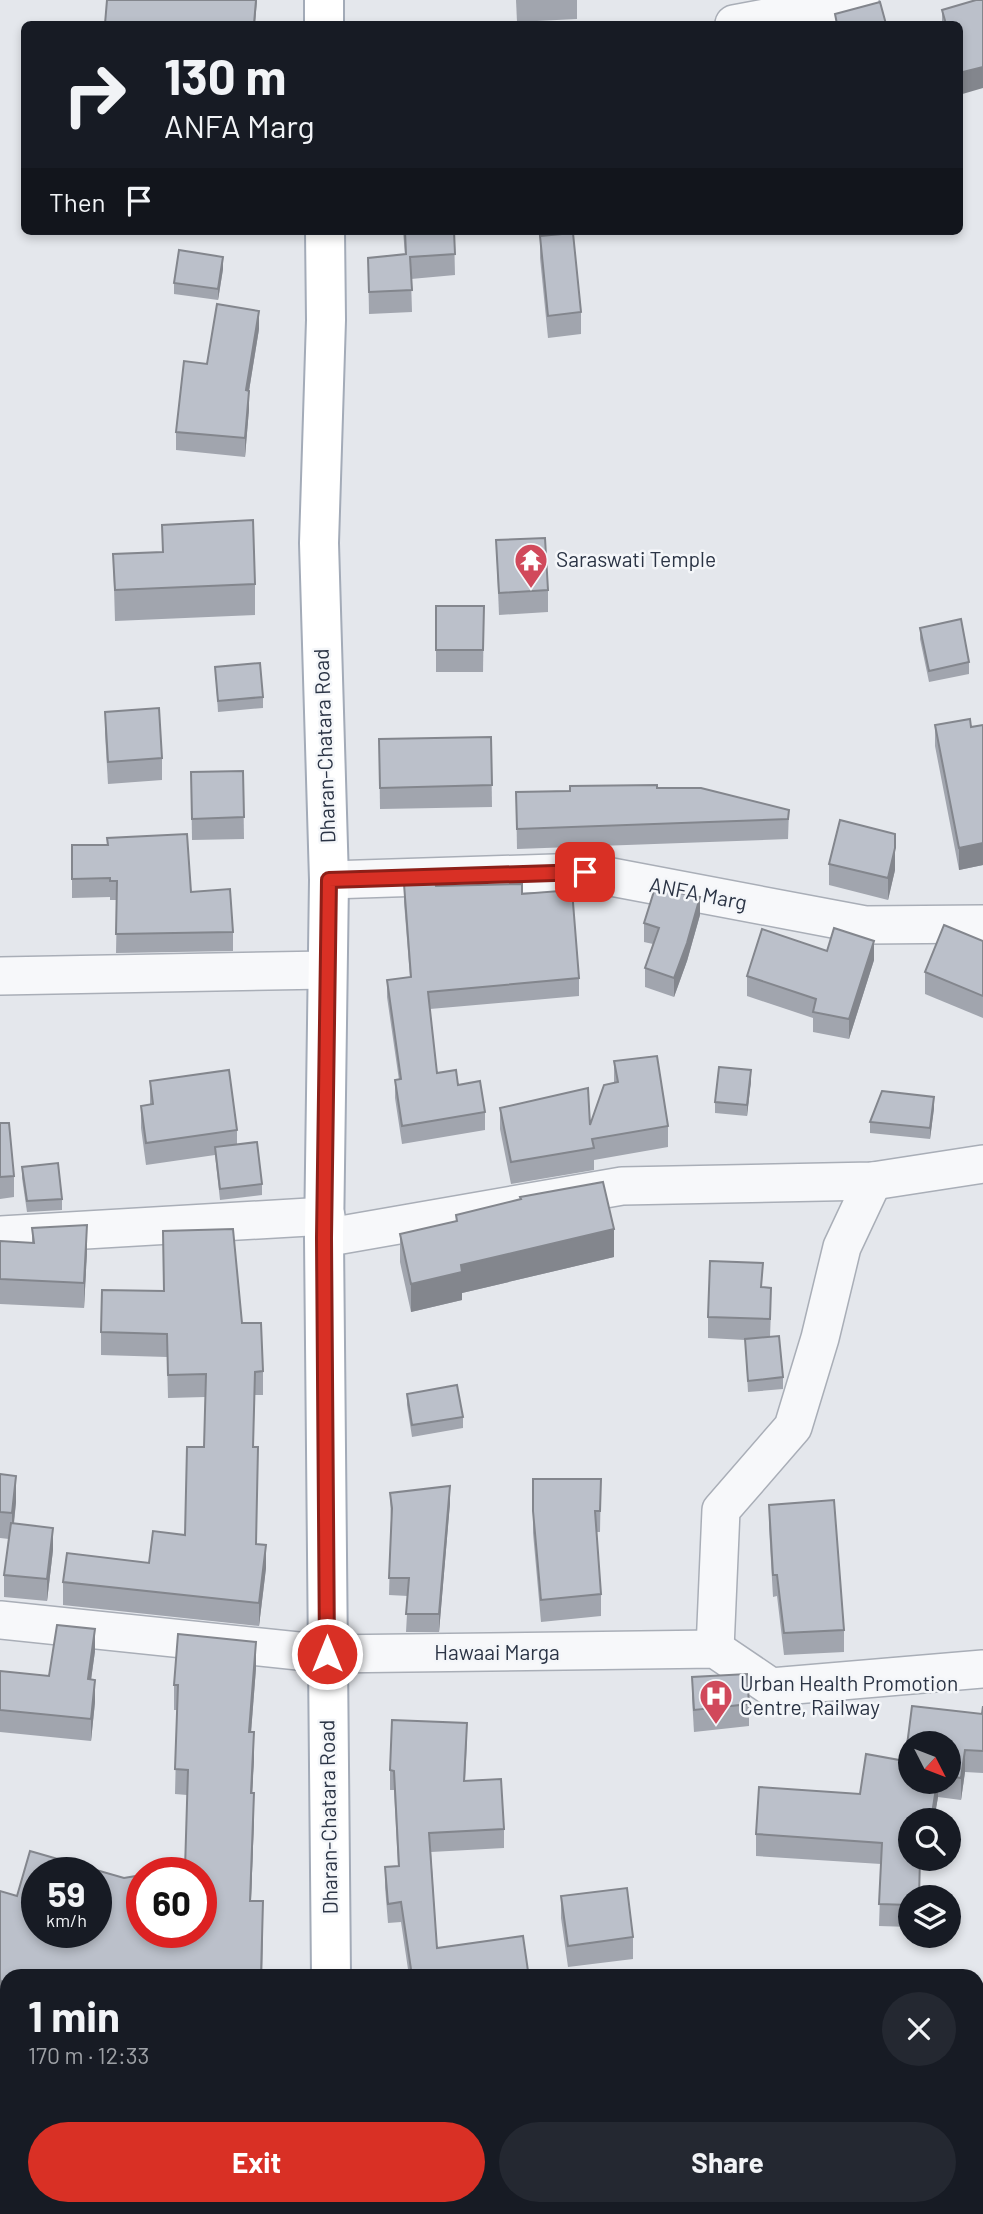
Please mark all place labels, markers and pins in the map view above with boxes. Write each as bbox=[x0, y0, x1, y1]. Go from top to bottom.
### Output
temple icon: Saraswati Temple bbox=[512, 541, 550, 590]
place label: Saraswati Temple bbox=[556, 546, 716, 571]
pin bbox=[555, 842, 615, 902]
place label: Urban Health Promotion Centre, Railway bbox=[740, 1670, 958, 1719]
hospital icon: Urban Health Promotion Centre, Railway bbox=[697, 1677, 735, 1726]

